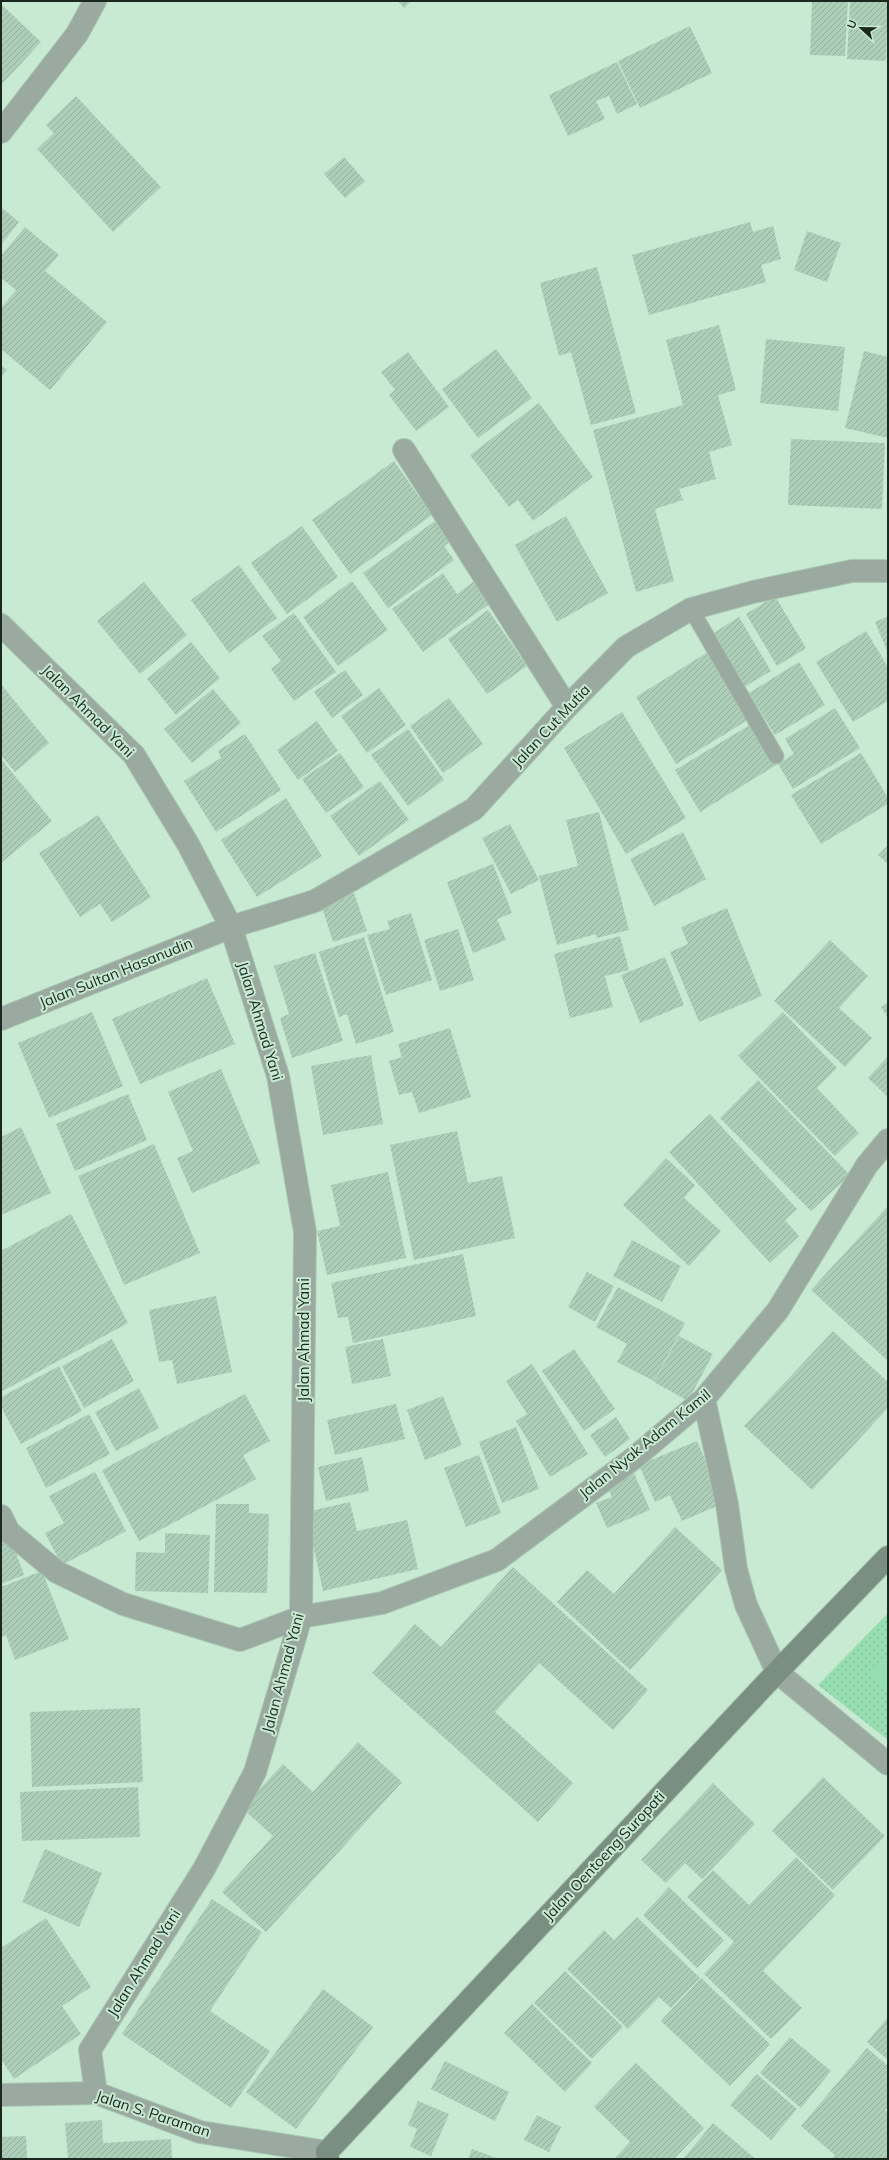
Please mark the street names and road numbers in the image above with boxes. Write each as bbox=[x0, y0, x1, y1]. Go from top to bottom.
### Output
street label: Jalan Ahmad Yani bbox=[38, 660, 139, 761]
street label: Jalan Cut Mutia bbox=[507, 680, 594, 771]
street label: Jalan Sultan Hasanudin bbox=[36, 933, 195, 1012]
street label: Jalan Ahmad Yani bbox=[233, 959, 288, 1083]
street label: Jalan Ahmad Yani bbox=[294, 1278, 313, 1402]
street label: Jalan Nyak Adam Kamil bbox=[575, 1385, 714, 1503]
street label: Jalan Ahmad Yani bbox=[257, 1611, 308, 1735]
street label: Jalan Oentoeng Suropati bbox=[539, 1787, 669, 1924]
street label: Jalan Ahmad Yani bbox=[103, 1905, 184, 2020]
street label: Jalan S. Paraman bbox=[93, 2086, 213, 2141]

